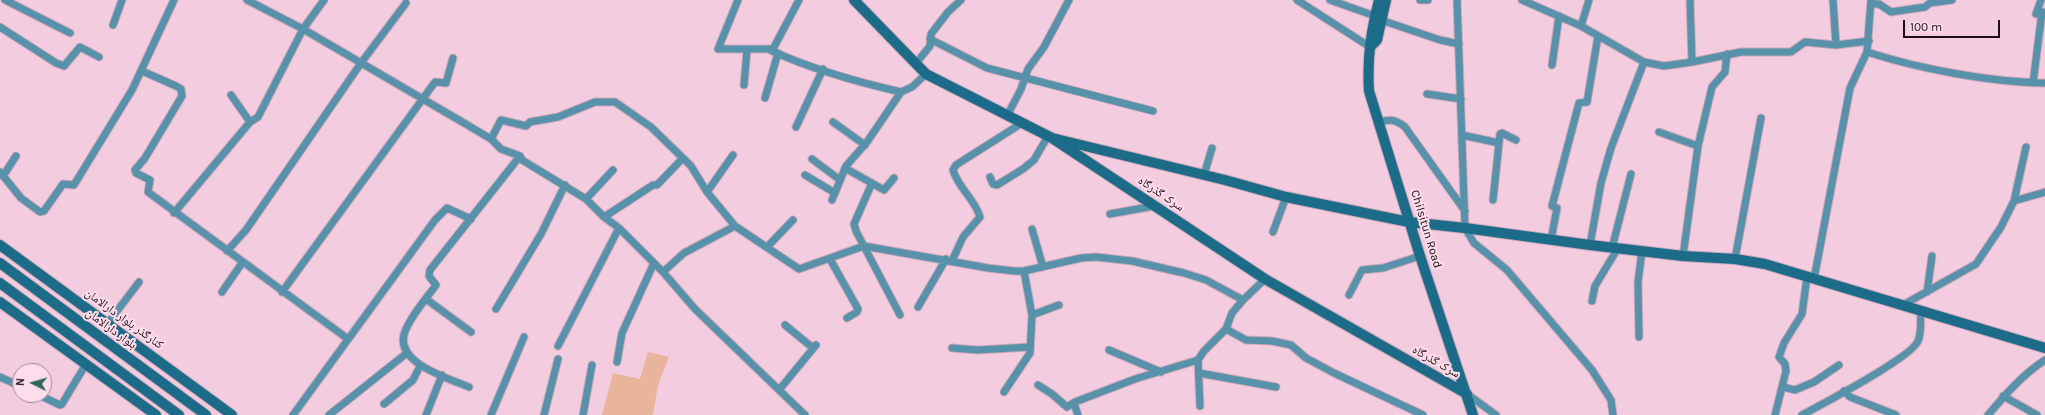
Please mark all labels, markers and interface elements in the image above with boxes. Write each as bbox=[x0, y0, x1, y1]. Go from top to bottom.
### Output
scale bar bbox=[1905, 12, 2002, 38]
text: 100 m bbox=[1910, 20, 1942, 34]
street label: سرک گذرگاه bbox=[1135, 173, 1187, 215]
street label: Chilsitun Road bbox=[1407, 188, 1445, 270]
street label: کنارگذر بلوار دارالامان bbox=[82, 286, 166, 352]
street label: بلوار دارالامان bbox=[83, 306, 139, 352]
street label: سرک گذرگاه bbox=[1410, 343, 1462, 381]
north arrow bbox=[12, 363, 52, 403]
text: N bbox=[14, 378, 27, 387]

